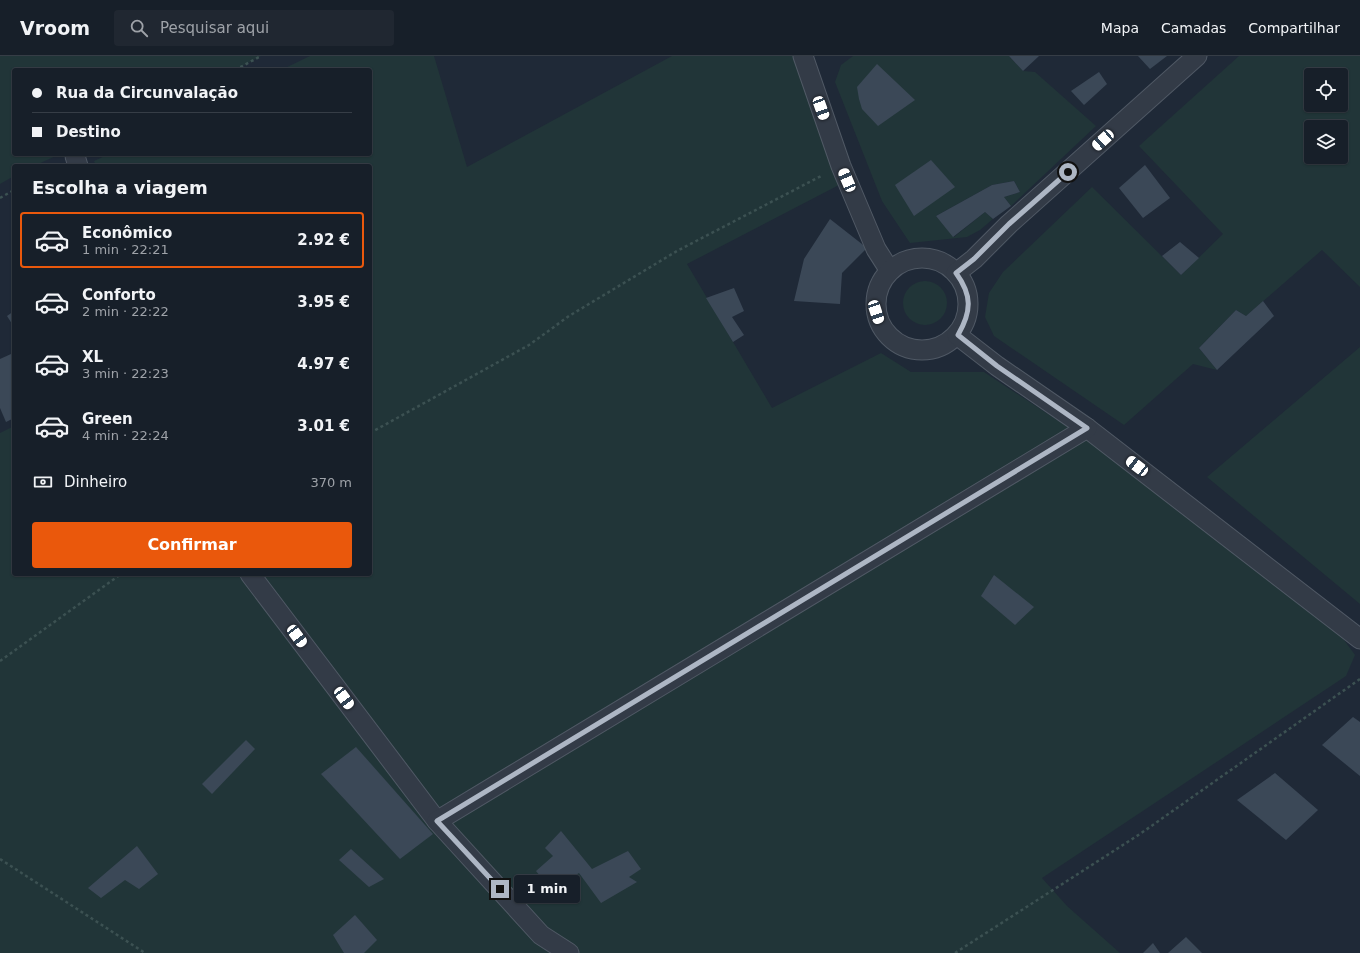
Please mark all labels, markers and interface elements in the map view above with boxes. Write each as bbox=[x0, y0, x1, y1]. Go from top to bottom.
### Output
search box bbox=[114, 10, 394, 46]
text: Vroom bbox=[20, 17, 90, 39]
icon: search bbox=[128, 17, 150, 39]
text: Pesquisar aqui bbox=[160, 19, 269, 37]
text: Mapa bbox=[1101, 20, 1139, 36]
text: Camadas bbox=[1161, 20, 1226, 36]
text: Compartilhar bbox=[1248, 20, 1340, 36]
map controls bbox=[1304, 68, 1348, 164]
button: locate bbox=[1304, 68, 1348, 112]
text: Rua da Circunvalação bbox=[56, 84, 238, 102]
car bbox=[811, 95, 831, 121]
button: layers bbox=[1304, 120, 1348, 164]
text: Destino bbox=[56, 123, 121, 141]
car bbox=[1090, 128, 1116, 152]
route start bbox=[1059, 163, 1077, 181]
car bbox=[837, 167, 857, 193]
text: Escolha a viagem bbox=[32, 177, 208, 198]
icon: car bbox=[34, 222, 70, 258]
text: Econômico bbox=[82, 224, 172, 242]
text: 2.92 € bbox=[297, 231, 350, 249]
text: 1 min · 22:21 bbox=[82, 242, 169, 257]
icon: car bbox=[34, 284, 70, 320]
text: Conforto bbox=[82, 286, 156, 304]
text: 3.95 € bbox=[297, 293, 350, 311]
car bbox=[867, 299, 885, 325]
text: 2 min · 22:22 bbox=[82, 304, 169, 319]
icon: car bbox=[34, 346, 70, 382]
text: XL bbox=[82, 348, 103, 366]
text: 4.97 € bbox=[297, 355, 350, 373]
text: 3 min · 22:23 bbox=[82, 366, 169, 381]
icon: car bbox=[34, 408, 70, 444]
text: Green bbox=[82, 410, 133, 428]
text: 3.01 € bbox=[297, 417, 350, 435]
text: 4 min · 22:24 bbox=[82, 428, 169, 443]
car bbox=[1124, 454, 1150, 478]
icon: cash bbox=[32, 471, 54, 493]
text: Dinheiro bbox=[64, 473, 127, 491]
text: 370 m bbox=[310, 475, 352, 490]
button: Confirmar bbox=[32, 522, 352, 568]
car bbox=[285, 623, 309, 649]
car bbox=[332, 685, 356, 711]
callout: 1 min bbox=[514, 875, 580, 903]
route end bbox=[491, 880, 509, 898]
text: 1 min bbox=[527, 881, 567, 896]

